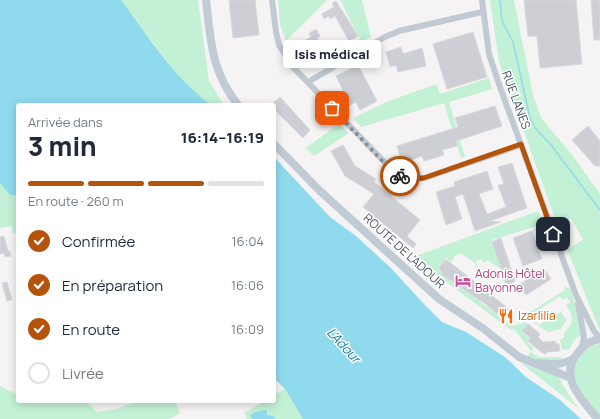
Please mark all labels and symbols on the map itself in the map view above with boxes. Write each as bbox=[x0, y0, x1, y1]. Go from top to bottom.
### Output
callout: Isis médical bbox=[283, 40, 381, 68]
street label: RUE LANES bbox=[498, 68, 535, 131]
pin bbox=[315, 91, 349, 125]
courier bbox=[380, 156, 420, 196]
street label: ROUTE DE L'ADOUR bbox=[360, 209, 449, 292]
pin bbox=[536, 217, 570, 251]
place label: Adonis Hôtel Bayonne bbox=[475, 265, 545, 296]
hotel icon: Adonis Hôtel Bayonne bbox=[454, 272, 472, 290]
restaurant icon: Izarlilia bbox=[497, 307, 515, 325]
place label: Izarlilia bbox=[518, 307, 556, 324]
water label: L'Adour bbox=[323, 323, 367, 368]

